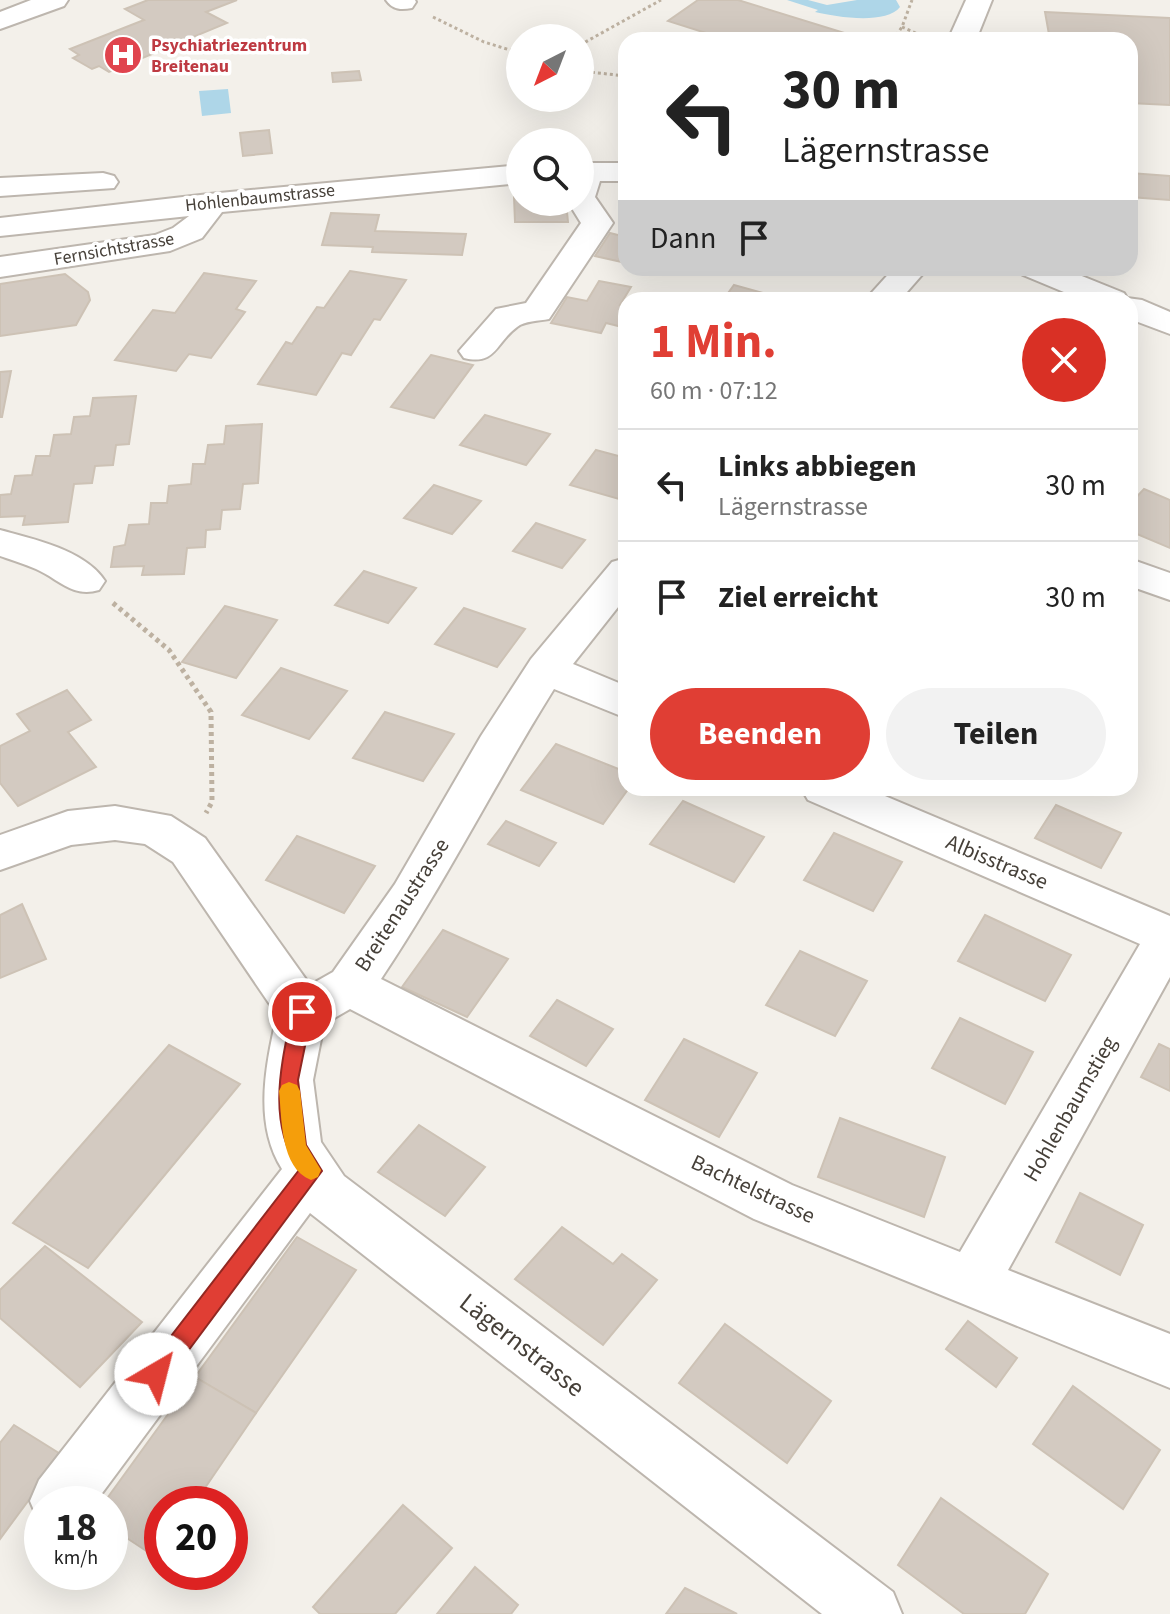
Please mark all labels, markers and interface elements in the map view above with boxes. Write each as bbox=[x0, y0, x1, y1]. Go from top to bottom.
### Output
north arrow bbox=[506, 24, 594, 112]
map controls bbox=[506, 24, 594, 216]
place label: Psychiatriezentrum Breitenau bbox=[151, 33, 307, 79]
hospital icon: Psychiatriezentrum Breitenau bbox=[102, 34, 144, 76]
text: 30 m bbox=[782, 51, 900, 130]
icon: left bbox=[650, 64, 754, 168]
text: Lägernstrasse bbox=[782, 125, 990, 176]
button: search bbox=[506, 128, 594, 216]
street label: Hohlenbaumstrasse bbox=[184, 178, 336, 218]
icon: arrive bbox=[732, 216, 776, 260]
text: Dann bbox=[650, 217, 716, 260]
street label: Fernsichtstrasse bbox=[52, 226, 176, 272]
text: 1 Min. bbox=[650, 308, 777, 376]
button: close bbox=[1022, 318, 1106, 402]
text: 60 m · 07:12 bbox=[650, 372, 778, 409]
text: Links abbiegen bbox=[718, 445, 917, 488]
icon: left bbox=[650, 463, 694, 507]
text: 30 m bbox=[1045, 464, 1106, 507]
text: Lägernstrasse bbox=[718, 488, 868, 525]
icon: arrive bbox=[650, 575, 694, 619]
text: Ziel erreicht bbox=[718, 576, 878, 619]
text: 30 m bbox=[1045, 576, 1106, 619]
button: Beenden bbox=[650, 688, 870, 780]
button: Teilen bbox=[886, 688, 1106, 780]
street label: Albisstrasse bbox=[941, 826, 1053, 898]
street label: Breitenaustrasse bbox=[347, 832, 457, 978]
pin bbox=[268, 978, 336, 1046]
icon: arrive bbox=[280, 990, 324, 1034]
street label: Hohlenbaumstieg bbox=[1015, 1030, 1125, 1188]
street label: Bachtelstrasse bbox=[686, 1146, 820, 1232]
street label: Lägernstrasse bbox=[452, 1284, 592, 1406]
position arrow bbox=[114, 1332, 198, 1416]
speed limit sign: 20 bbox=[144, 1486, 248, 1590]
text: 18 bbox=[55, 1499, 97, 1556]
text: km/h bbox=[54, 1544, 98, 1572]

